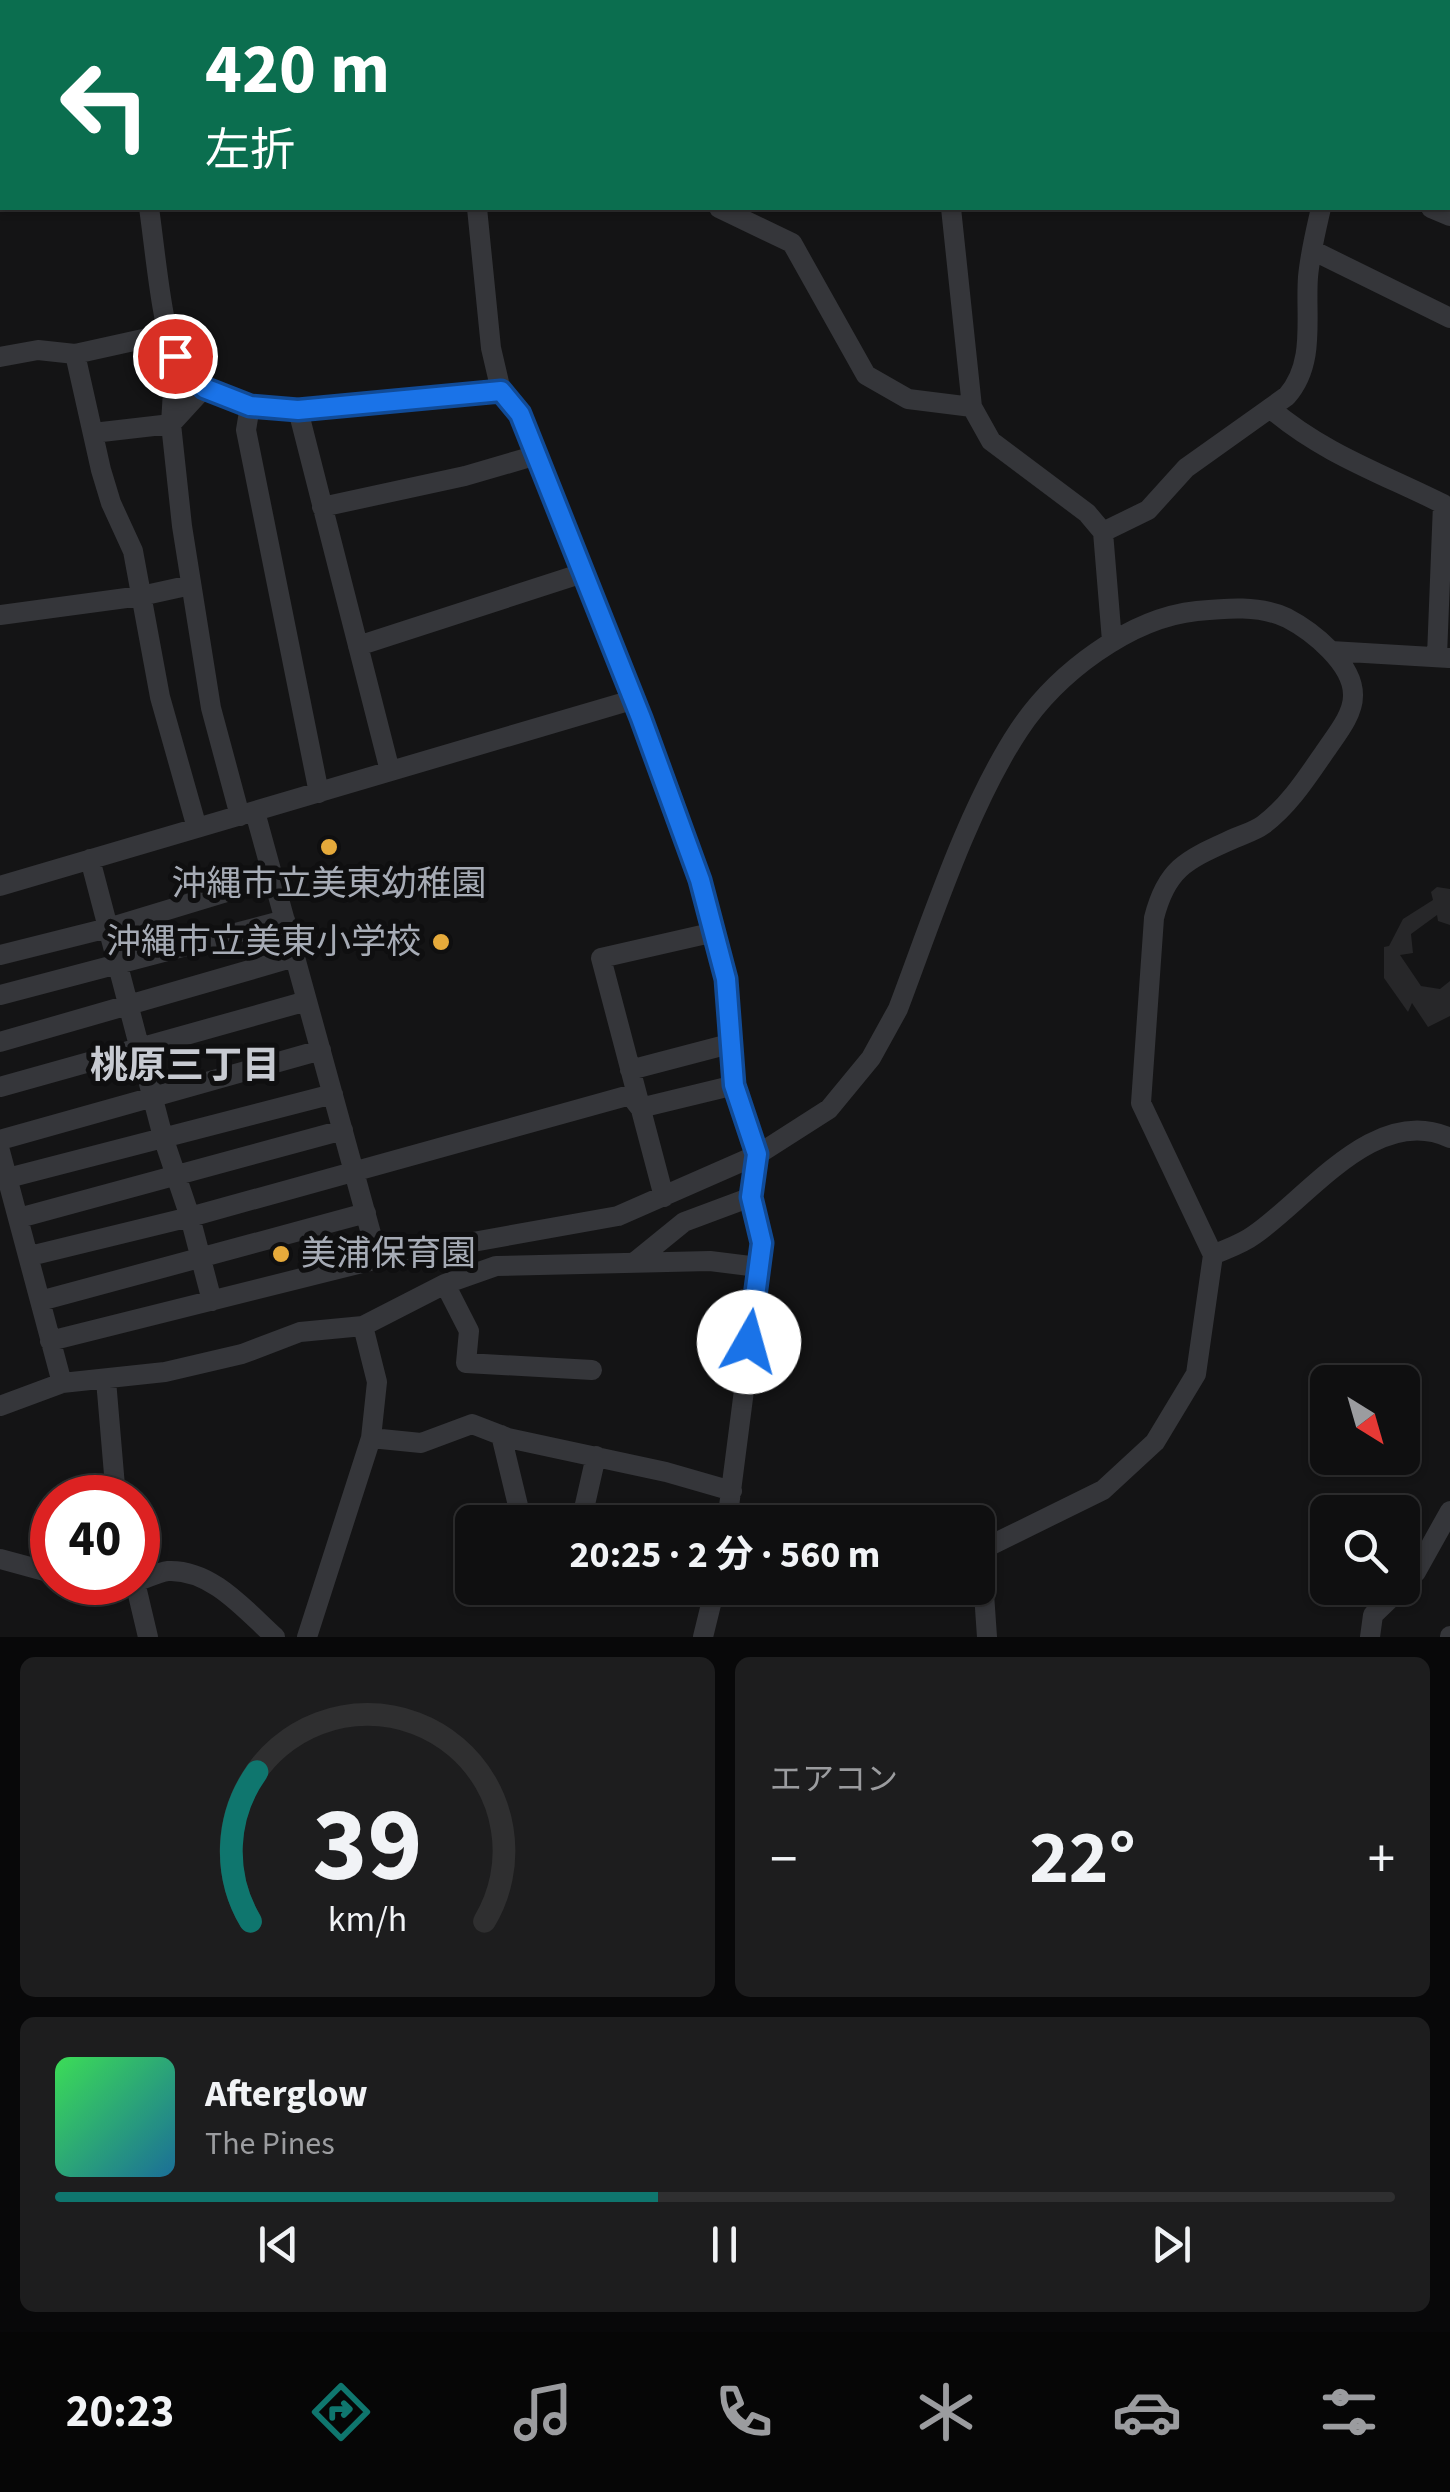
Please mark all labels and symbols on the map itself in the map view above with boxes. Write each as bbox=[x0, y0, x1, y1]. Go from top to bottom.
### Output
pin bbox=[133, 314, 218, 399]
marker: 沖縄市立美東幼稚園 bbox=[318, 836, 340, 858]
place label: 沖縄市立美東幼稚園 bbox=[171, 859, 487, 909]
place label: 沖縄市立美東小学校 bbox=[106, 917, 421, 967]
marker: 沖縄市立美東小学校 bbox=[430, 931, 452, 953]
district label: 桃原三丁目 bbox=[90, 1039, 280, 1093]
place label: 美浦保育園 bbox=[301, 1229, 476, 1279]
marker: 美浦保育園 bbox=[270, 1243, 292, 1265]
position arrow bbox=[697, 1290, 801, 1394]
north arrow bbox=[1310, 1365, 1420, 1475]
speed limit sign: 40 bbox=[30, 1475, 160, 1605]

